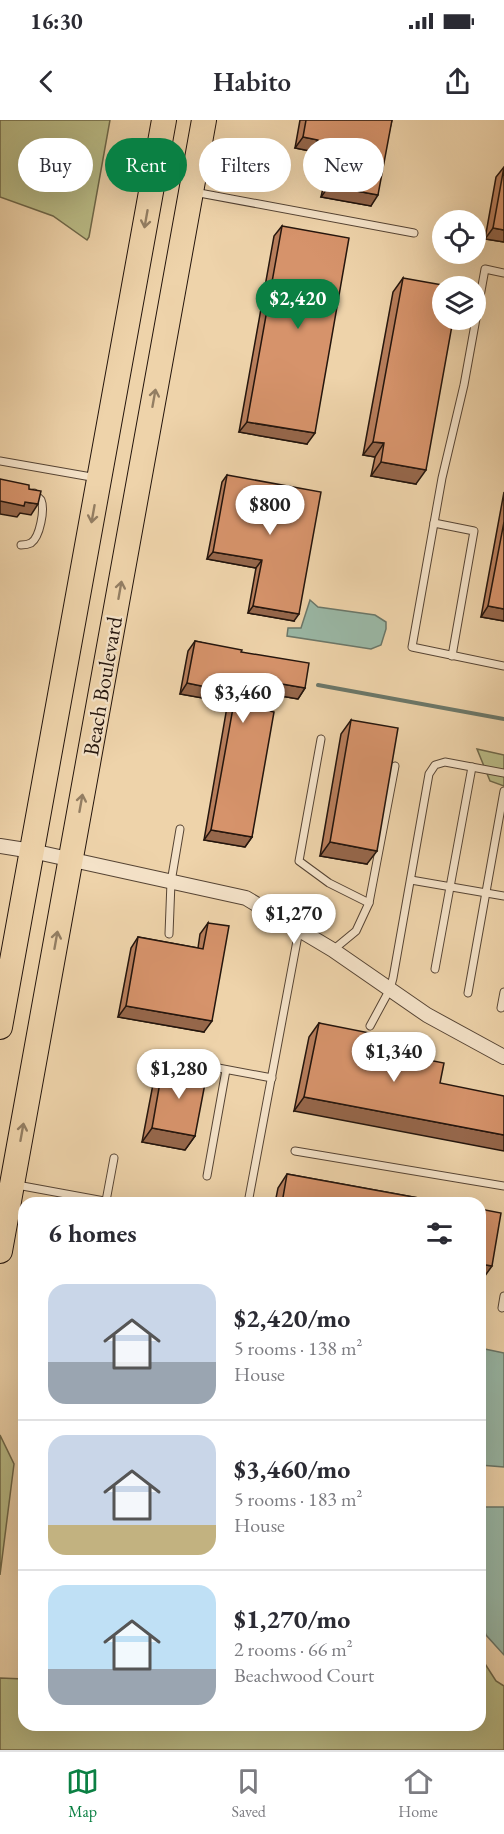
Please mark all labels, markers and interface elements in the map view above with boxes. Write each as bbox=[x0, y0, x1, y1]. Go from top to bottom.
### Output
text: 16:30 bbox=[30, 7, 83, 36]
text: Habito bbox=[213, 64, 291, 99]
icon: back bbox=[30, 65, 63, 98]
icon: share bbox=[441, 65, 474, 98]
chip: Buy bbox=[18, 138, 93, 192]
chip: Rent bbox=[105, 138, 187, 192]
chip: Filters bbox=[199, 138, 291, 192]
chip: New bbox=[303, 138, 384, 192]
one-way arrow bbox=[140, 209, 151, 228]
map controls bbox=[432, 210, 486, 330]
button: locate bbox=[432, 210, 486, 264]
button: layers bbox=[432, 276, 486, 330]
pin: $2,420 bbox=[249, 279, 347, 330]
text: $2,420 bbox=[270, 285, 326, 311]
one-way arrow bbox=[149, 389, 160, 408]
pin: $800 bbox=[234, 485, 306, 536]
text: $800 bbox=[250, 491, 290, 517]
one-way arrow bbox=[87, 504, 98, 523]
one-way arrow bbox=[114, 581, 125, 600]
street label: Beach Boulevard bbox=[76, 613, 129, 758]
pin: $3,460 bbox=[194, 673, 292, 724]
text: $3,460 bbox=[215, 679, 271, 705]
one-way arrow bbox=[76, 793, 87, 813]
pin: $1,270 bbox=[245, 894, 343, 945]
text: $1,270 bbox=[266, 900, 322, 926]
one-way arrow bbox=[51, 931, 62, 950]
pin: $1,340 bbox=[345, 1032, 443, 1083]
text: $1,340 bbox=[366, 1038, 422, 1064]
pin: $1,280 bbox=[130, 1049, 228, 1100]
text: $1,280 bbox=[151, 1055, 207, 1081]
one-way arrow bbox=[16, 1123, 27, 1142]
text: 6 homes bbox=[48, 1216, 137, 1250]
icon: filters bbox=[423, 1217, 456, 1250]
text: $2,420/mo bbox=[234, 1301, 350, 1335]
icon: home bbox=[96, 1308, 168, 1380]
text: 5 rooms · 138 m² bbox=[234, 1335, 362, 1361]
text: House bbox=[234, 1361, 285, 1387]
text: $3,460/mo bbox=[234, 1452, 350, 1486]
icon: home bbox=[96, 1459, 168, 1531]
text: 5 rooms · 183 m² bbox=[234, 1486, 362, 1512]
text: House bbox=[234, 1512, 285, 1538]
text: $1,270/mo bbox=[234, 1602, 350, 1636]
icon: home bbox=[96, 1609, 168, 1681]
text: 2 rooms · 66 m² bbox=[234, 1636, 353, 1662]
text: Beachwood Court bbox=[234, 1662, 374, 1688]
tab: Map bbox=[66, 1765, 99, 1822]
tab: Saved bbox=[232, 1765, 266, 1822]
tab: Home bbox=[398, 1765, 438, 1822]

